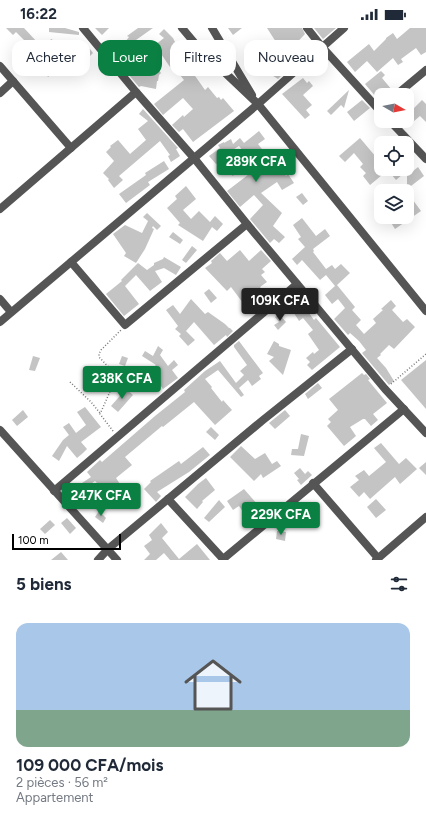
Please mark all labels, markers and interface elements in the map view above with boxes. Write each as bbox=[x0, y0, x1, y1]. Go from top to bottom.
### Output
text: 16:22 bbox=[20, 5, 57, 23]
chip: Acheter bbox=[12, 40, 90, 76]
chip: Louer bbox=[98, 40, 162, 76]
chip: Filtres bbox=[170, 40, 236, 76]
chip: Nouveau bbox=[244, 40, 328, 76]
north arrow bbox=[374, 88, 414, 128]
map controls bbox=[374, 88, 414, 224]
button: locate bbox=[374, 136, 414, 176]
pin: 289K CFA bbox=[215, 149, 297, 183]
text: 289K CFA bbox=[226, 154, 286, 169]
button: layers bbox=[374, 184, 414, 224]
pin: 109K CFA bbox=[239, 288, 321, 322]
text: 109K CFA bbox=[250, 293, 310, 308]
pin: 238K CFA bbox=[81, 366, 163, 400]
text: 238K CFA bbox=[92, 371, 152, 386]
pin: 247K CFA bbox=[60, 483, 142, 517]
text: 247K CFA bbox=[71, 488, 131, 503]
pin: 229K CFA bbox=[240, 502, 322, 536]
text: 229K CFA bbox=[251, 507, 311, 522]
scale bar bbox=[12, 532, 121, 551]
text: 100 m bbox=[18, 534, 49, 547]
icon: filters bbox=[388, 573, 410, 595]
text: 5 biens bbox=[16, 574, 72, 594]
icon: home bbox=[177, 649, 249, 721]
text: 109 000 CFA/mois bbox=[16, 755, 164, 775]
text: 2 pièces · 56 m² bbox=[16, 775, 108, 790]
text: Appartement bbox=[16, 790, 94, 805]

